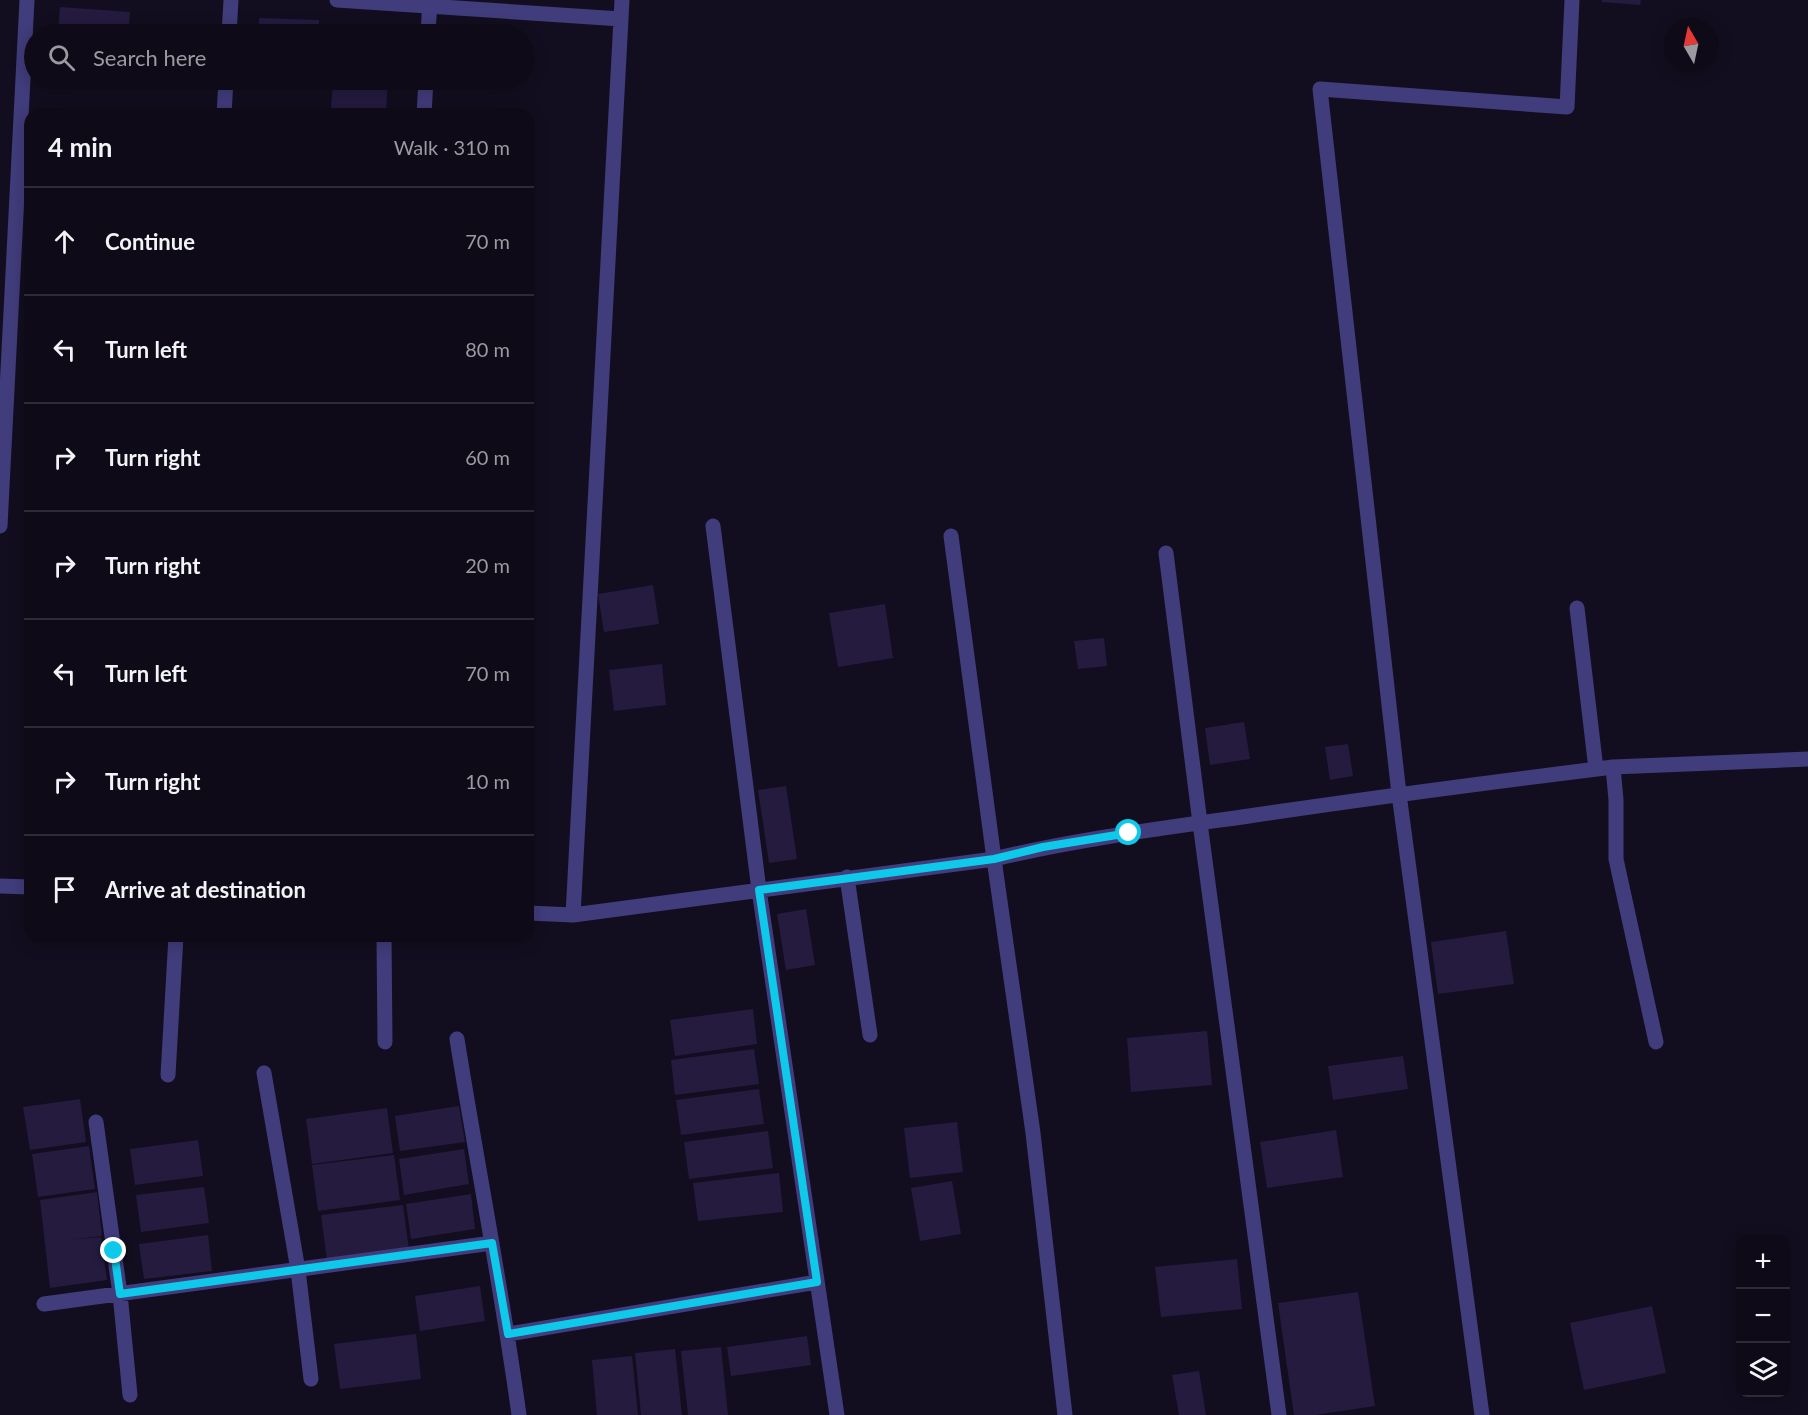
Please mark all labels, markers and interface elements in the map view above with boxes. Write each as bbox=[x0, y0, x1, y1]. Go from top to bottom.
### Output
north arrow bbox=[1664, 18, 1718, 72]
search box bbox=[24, 24, 534, 90]
icon: search bbox=[45, 41, 78, 74]
text: Search here bbox=[93, 44, 206, 71]
text: 4 min bbox=[48, 131, 112, 163]
text: Walk · 310 m bbox=[394, 135, 510, 159]
icon: ahead bbox=[48, 225, 81, 258]
text: Continue bbox=[105, 228, 195, 255]
text: 70 m bbox=[465, 229, 510, 253]
icon: left bbox=[48, 333, 81, 366]
text: Turn left bbox=[105, 336, 187, 363]
text: 80 m bbox=[465, 337, 510, 361]
icon: right bbox=[48, 441, 81, 474]
text: Turn right bbox=[105, 444, 200, 471]
text: 60 m bbox=[465, 445, 510, 469]
icon: right bbox=[48, 549, 81, 582]
text: Turn right bbox=[105, 552, 200, 579]
text: 20 m bbox=[465, 553, 510, 577]
icon: left bbox=[48, 657, 81, 690]
text: Turn left bbox=[105, 660, 187, 687]
text: 70 m bbox=[465, 661, 510, 685]
icon: right bbox=[48, 765, 81, 798]
text: Turn right bbox=[105, 768, 200, 795]
text: 10 m bbox=[465, 769, 510, 793]
route start bbox=[1115, 819, 1141, 845]
icon: arrive bbox=[48, 873, 81, 906]
text: Arrive at destination bbox=[105, 876, 306, 903]
map controls bbox=[1736, 1235, 1790, 1397]
button: + bbox=[1736, 1235, 1790, 1289]
route end bbox=[100, 1237, 126, 1263]
button: − bbox=[1736, 1289, 1790, 1343]
button: layers bbox=[1736, 1343, 1790, 1397]

